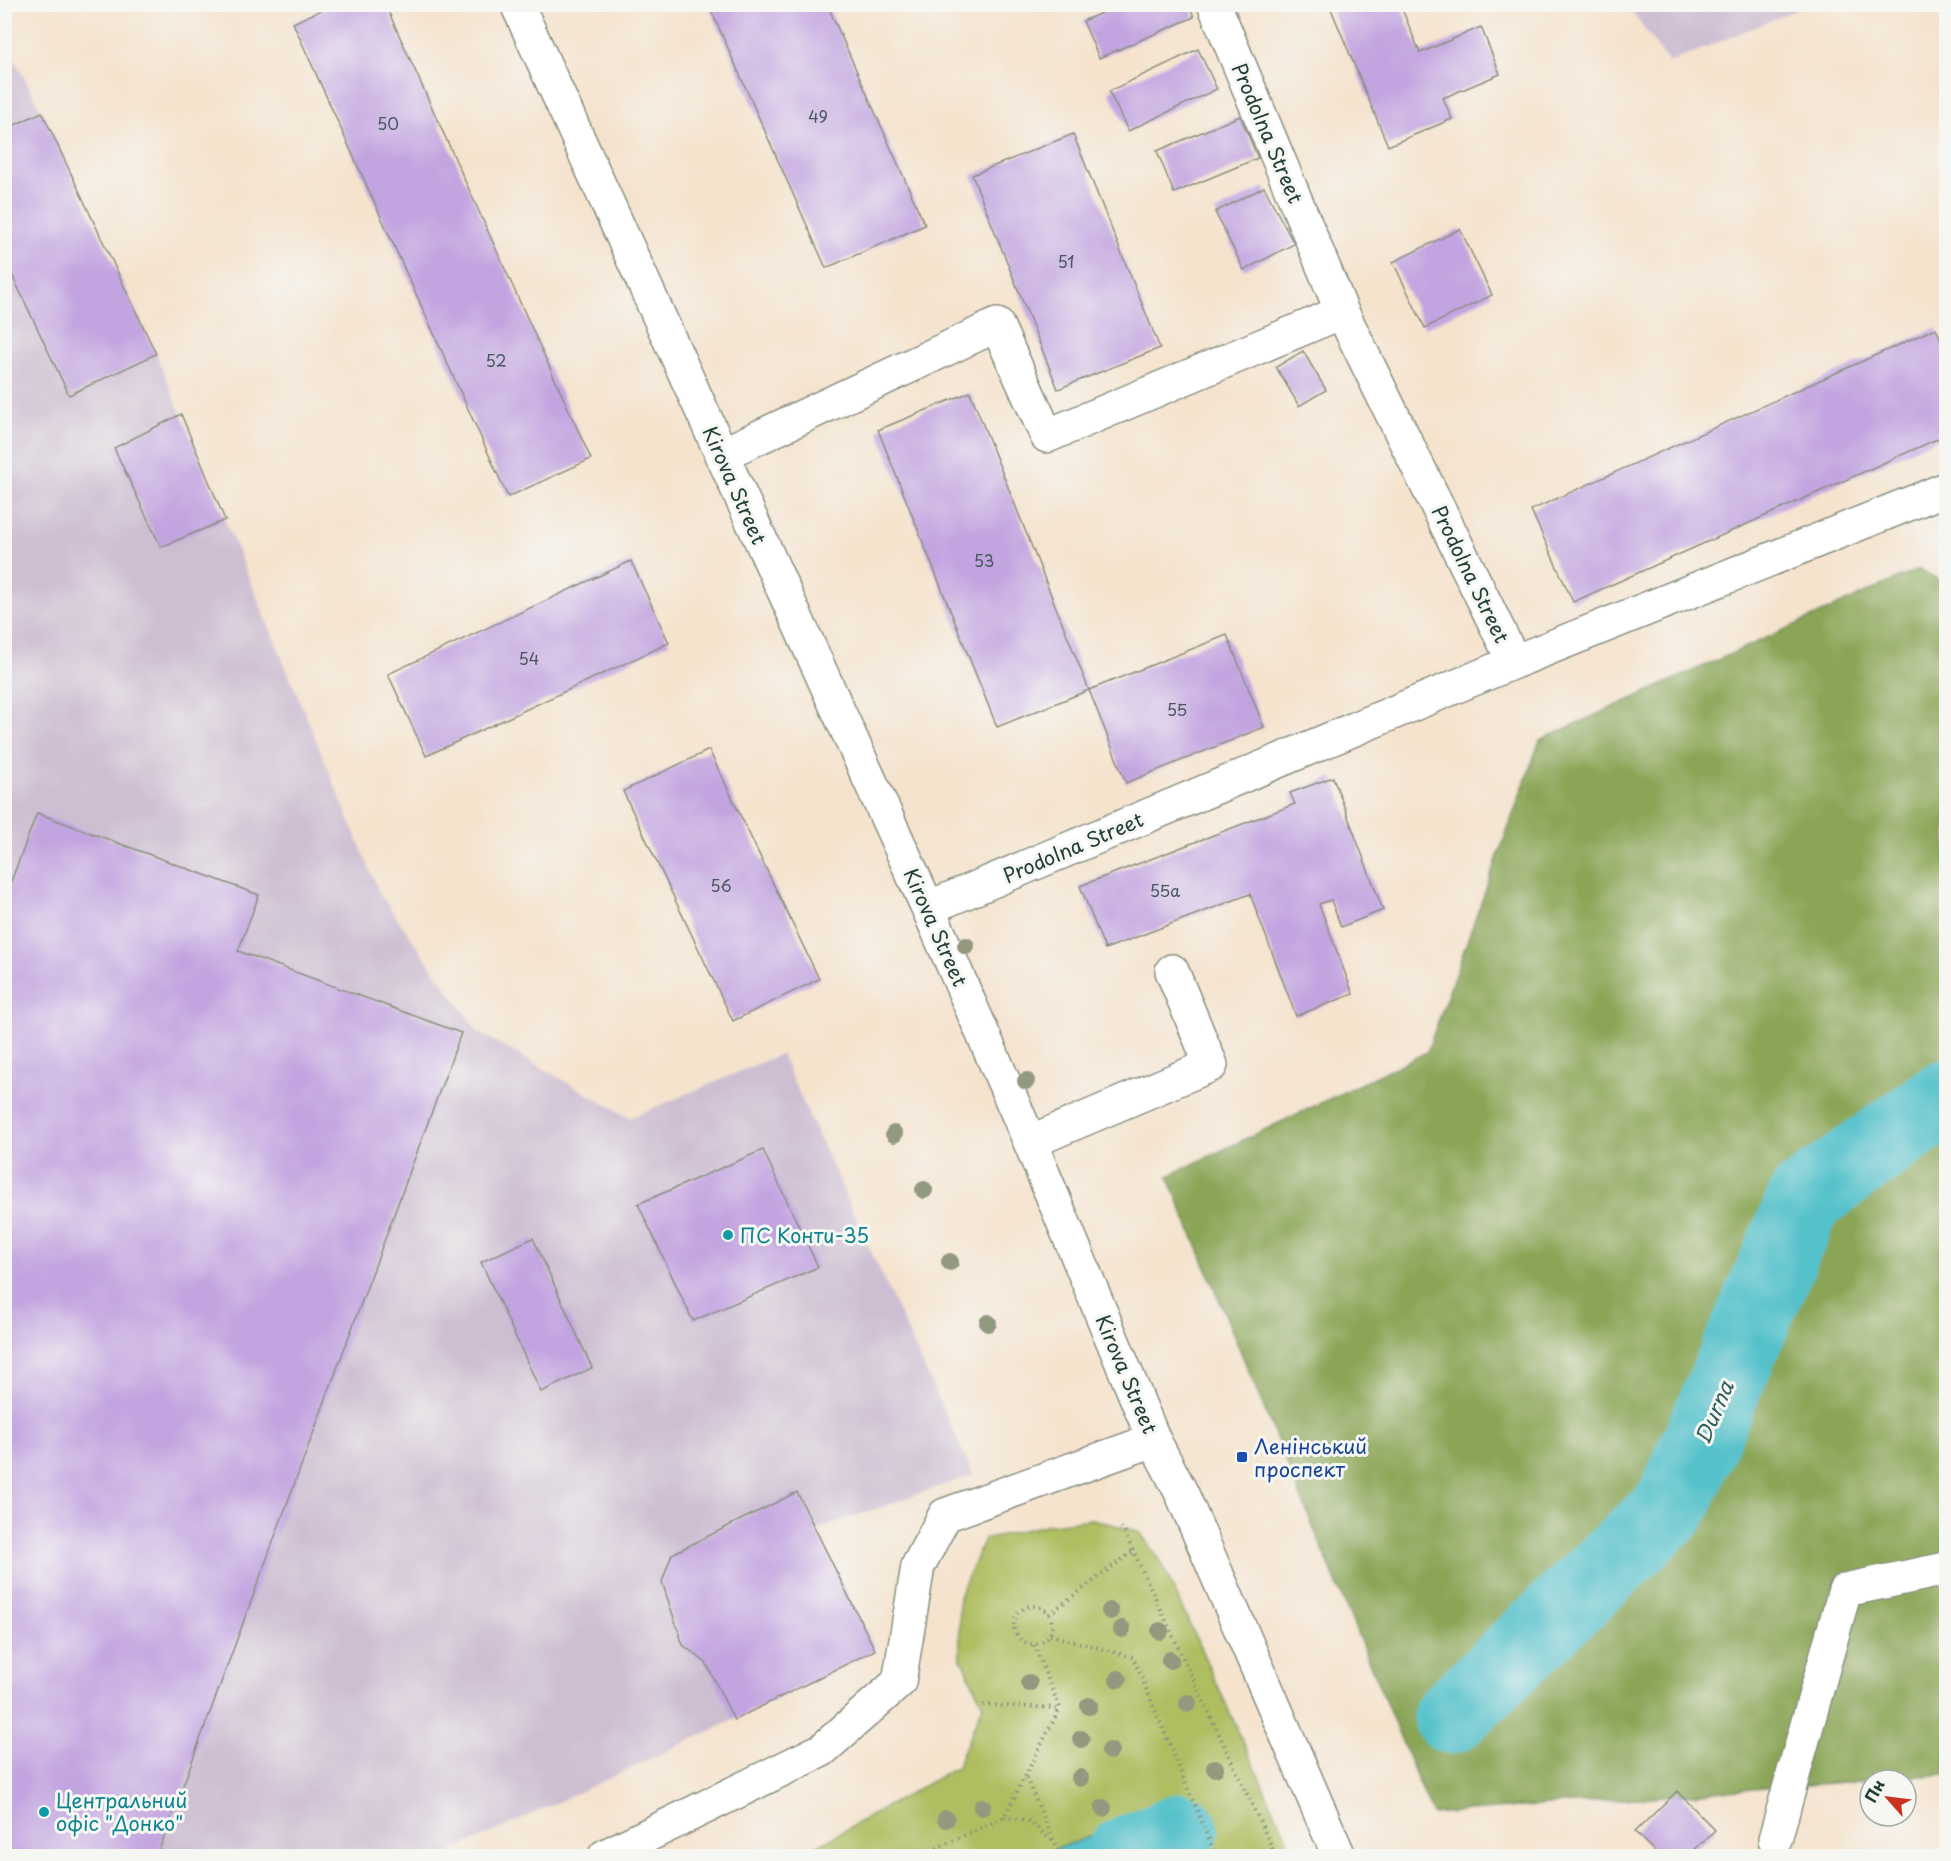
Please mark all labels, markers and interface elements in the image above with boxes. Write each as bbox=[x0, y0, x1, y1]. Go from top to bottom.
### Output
street label: Prodolna Street bbox=[1225, 58, 1311, 208]
house number: 49 bbox=[808, 104, 828, 128]
house number: 50 bbox=[377, 111, 399, 135]
house number: 51 bbox=[1057, 249, 1075, 273]
house number: 52 bbox=[485, 348, 507, 372]
street label: Kirova Street bbox=[696, 421, 774, 549]
street label: Prodolna Street bbox=[1425, 500, 1517, 648]
house number: 53 bbox=[974, 548, 994, 572]
house number: 54 bbox=[519, 646, 539, 670]
house number: 55 bbox=[1167, 697, 1187, 721]
street label: Prodolna Street bbox=[998, 804, 1148, 890]
street label: Kirova Street bbox=[897, 863, 975, 991]
house number: 56 bbox=[710, 873, 732, 897]
house number: 55а bbox=[1150, 878, 1180, 902]
place label: ПС Конти-35 bbox=[740, 1220, 869, 1250]
marker: ПС Конти-35 bbox=[721, 1228, 735, 1242]
street label: Kirova Street bbox=[1088, 1310, 1166, 1438]
water label: Durna bbox=[1685, 1375, 1741, 1448]
place label: Ленінський проспект bbox=[1254, 1431, 1367, 1484]
marker: Ленінський проспект bbox=[1235, 1450, 1249, 1464]
north arrow bbox=[1858, 1768, 1918, 1828]
text: Пн bbox=[1858, 1775, 1890, 1806]
place label: Центральний офіс "Донко" bbox=[56, 1785, 187, 1838]
marker: Центральний офіс "Донко" bbox=[37, 1805, 51, 1819]

